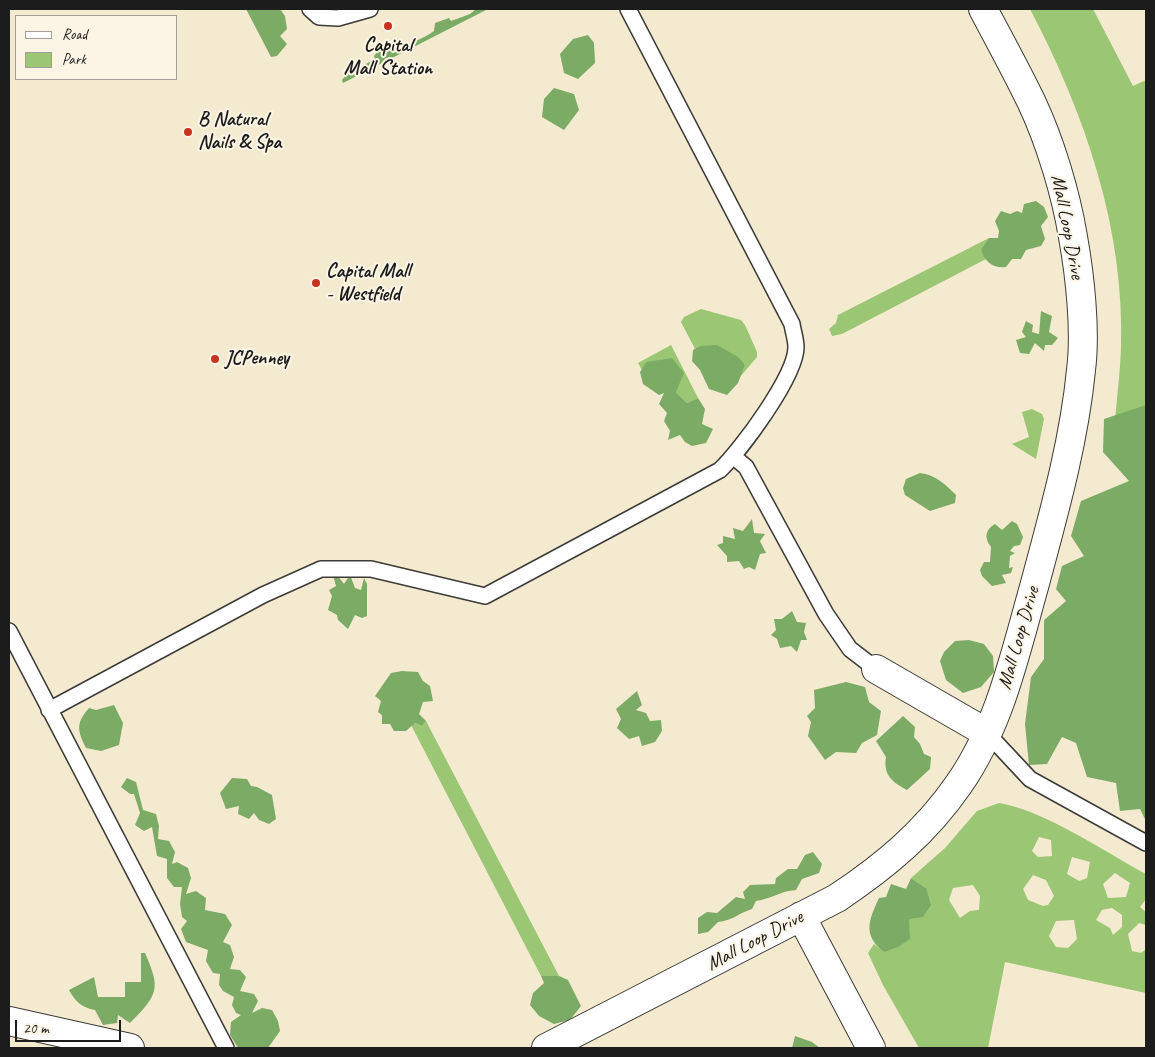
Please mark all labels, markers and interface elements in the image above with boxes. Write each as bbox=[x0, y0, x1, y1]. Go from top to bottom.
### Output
legend bbox=[15, 15, 178, 80]
marker: Capital Mall Station bbox=[382, 20, 394, 32]
text: Road bbox=[62, 25, 87, 44]
place label: Capital Mall Station bbox=[344, 34, 432, 81]
text: Park bbox=[62, 50, 86, 69]
place label: B Natural Nails & Spa bbox=[198, 108, 281, 155]
marker: B Natural Nails & Spa bbox=[182, 126, 194, 138]
street label: Mall Loop Drive bbox=[1045, 173, 1089, 281]
place label: Capital Mall - Westfield bbox=[326, 260, 410, 307]
marker: Capital Mall - Westfield bbox=[310, 277, 322, 289]
place label: JCPenney bbox=[225, 347, 289, 371]
marker: JCPenney bbox=[209, 353, 221, 365]
street label: Mall Loop Drive bbox=[993, 584, 1045, 692]
street label: Mall Loop Drive bbox=[703, 906, 807, 976]
scale bar bbox=[18, 1010, 124, 1042]
text: 20 m bbox=[23, 1019, 49, 1038]

